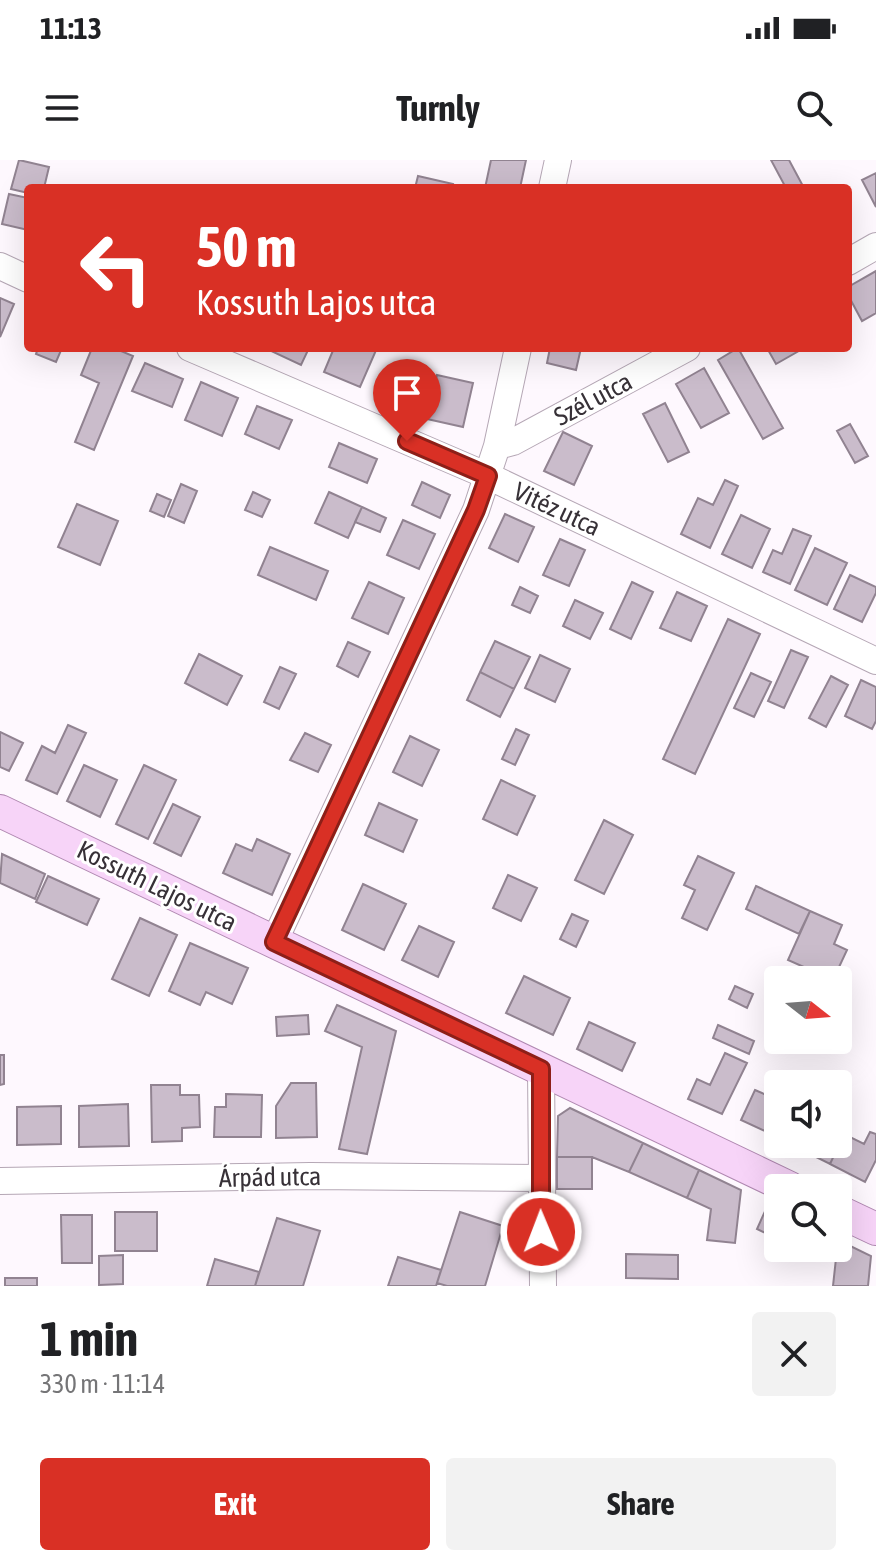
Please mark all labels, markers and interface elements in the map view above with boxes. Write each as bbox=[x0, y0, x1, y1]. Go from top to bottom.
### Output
text: 11:13 bbox=[40, 11, 102, 45]
icon: menu bbox=[40, 86, 84, 130]
icon: search bbox=[792, 86, 836, 130]
text: Turnly bbox=[396, 87, 480, 129]
text: 50 m bbox=[196, 215, 297, 279]
icon: left bbox=[64, 216, 168, 320]
text: Kossuth Lajos utca bbox=[196, 281, 436, 323]
pin bbox=[373, 359, 441, 441]
street label: Szél utca bbox=[549, 366, 637, 432]
icon: arrive bbox=[385, 371, 429, 415]
street label: Vitéz utca bbox=[509, 476, 605, 542]
street label: Kossuth Lajos utca bbox=[72, 834, 242, 938]
north arrow bbox=[764, 966, 852, 1054]
map controls bbox=[764, 966, 852, 1262]
button: sound bbox=[764, 1070, 852, 1158]
street label: Árpád utca bbox=[219, 1161, 321, 1193]
button: search bbox=[764, 1174, 852, 1262]
position arrow bbox=[499, 1190, 583, 1274]
text: 1 min bbox=[40, 1311, 138, 1366]
button: close bbox=[752, 1312, 836, 1396]
text: 330 m · 11:14 bbox=[40, 1369, 165, 1399]
button: Exit bbox=[40, 1458, 430, 1550]
button: Share bbox=[446, 1458, 836, 1550]

